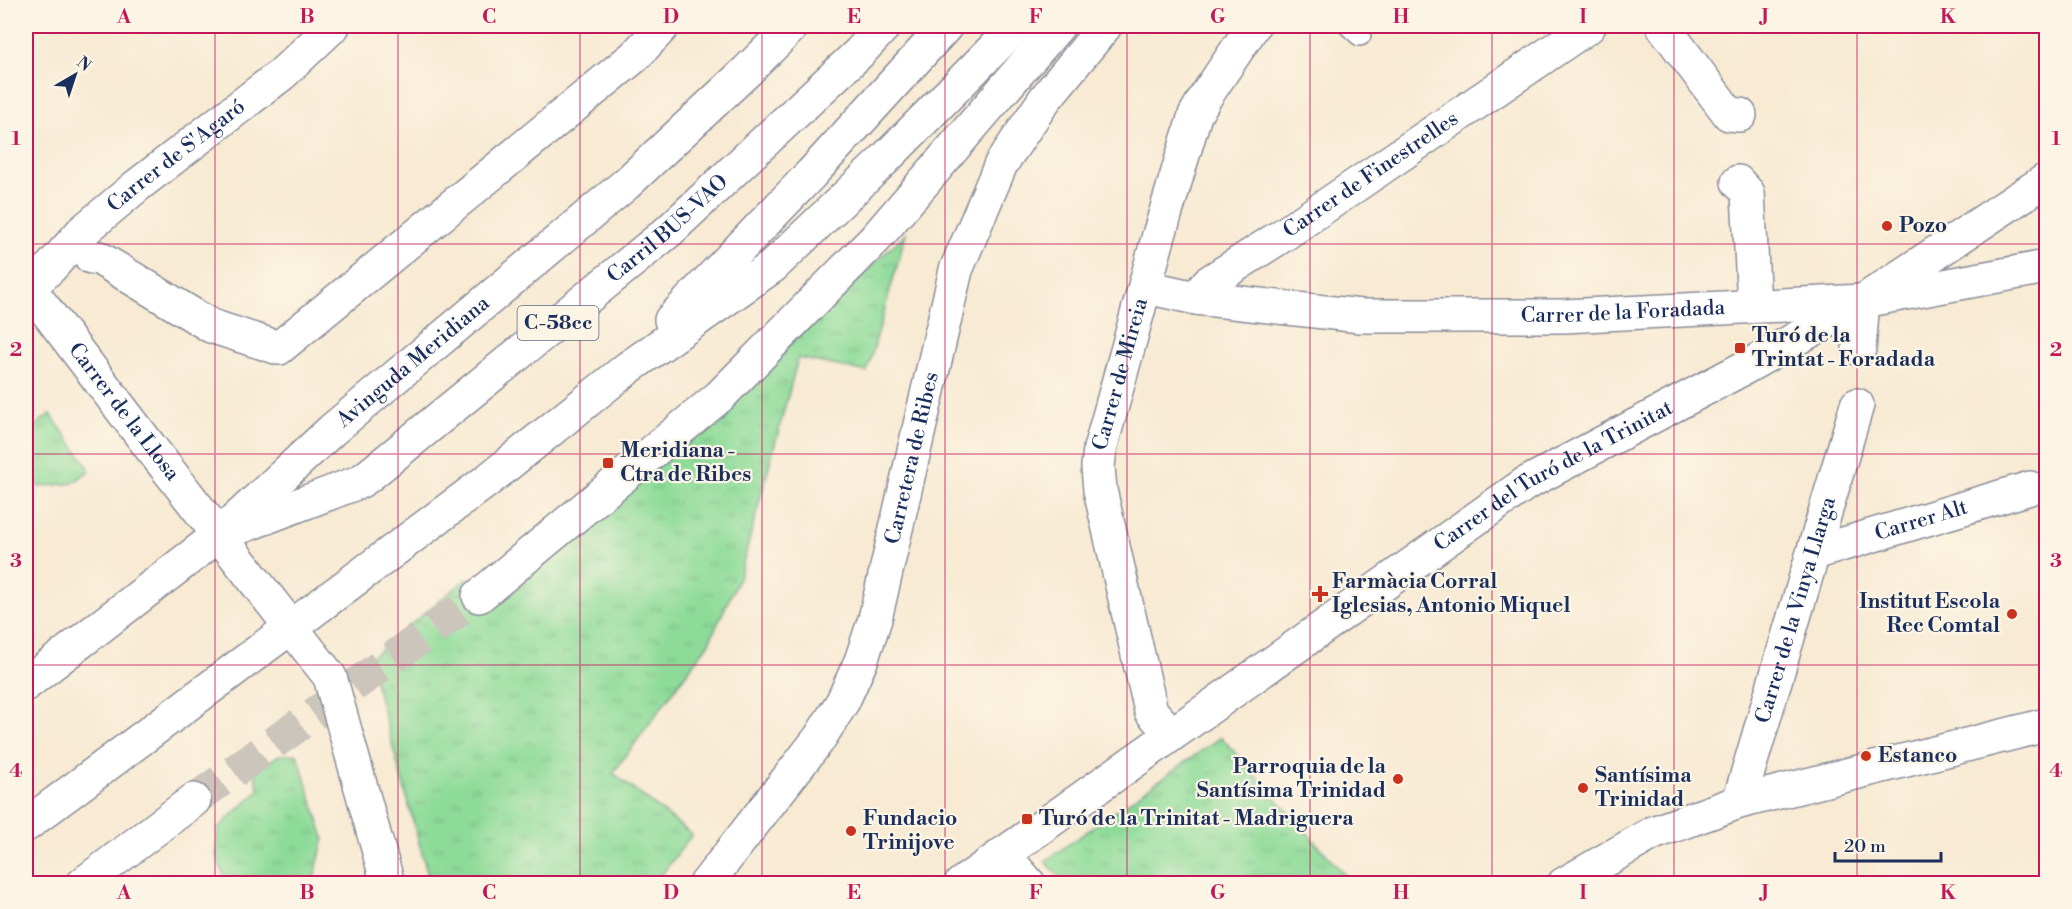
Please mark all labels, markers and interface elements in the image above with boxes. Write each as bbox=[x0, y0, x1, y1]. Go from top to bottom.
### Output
text: A bbox=[116, 5, 132, 30]
text: B bbox=[299, 5, 315, 30]
text: C bbox=[482, 5, 496, 30]
text: D bbox=[663, 5, 679, 30]
text: E bbox=[847, 5, 861, 30]
text: F bbox=[1029, 5, 1043, 30]
text: G bbox=[1210, 5, 1226, 30]
text: H bbox=[1393, 5, 1410, 30]
text: I bbox=[1579, 5, 1587, 30]
text: J bbox=[1758, 5, 1769, 30]
text: K bbox=[1940, 5, 1957, 30]
north arrow bbox=[45, 45, 105, 105]
text: N bbox=[73, 52, 95, 76]
street label: Carrer de S'Agaró bbox=[102, 94, 251, 218]
street label: Carrer de Finestrelles bbox=[1278, 106, 1464, 244]
text: 1 bbox=[11, 127, 21, 152]
text: 1 bbox=[2051, 127, 2061, 152]
street label: Carril BUS-VAO bbox=[602, 169, 734, 289]
place label: Pozo bbox=[1899, 213, 1947, 239]
marker: Pozo bbox=[1880, 219, 1894, 233]
street label: Avinguda Meridiana bbox=[331, 290, 495, 434]
street label: Carrer de Mireia bbox=[1087, 295, 1154, 453]
street label: Carrer de la Foradada bbox=[1521, 295, 1726, 329]
road number: C-58cc bbox=[518, 306, 598, 340]
place label: Turó de la Trintat - Foradada bbox=[1752, 323, 1936, 373]
text: 2 bbox=[10, 338, 22, 363]
street label: Carrer de la Llosa bbox=[63, 338, 185, 487]
text: 2 bbox=[2050, 338, 2062, 363]
marker: Turó de la Trintat - Foradada bbox=[1733, 341, 1747, 355]
street label: Carretera de Ribes bbox=[880, 369, 945, 547]
street label: Carrer del Turó de la Trinitat bbox=[1429, 395, 1678, 557]
place label: Meridiana - Ctra de Ribes bbox=[620, 438, 751, 488]
marker: Meridiana - Ctra de Ribes bbox=[601, 456, 615, 470]
street label: Carrer de la Vinya Llarga bbox=[1750, 494, 1842, 727]
street label: Carrer Alt bbox=[1872, 494, 1971, 547]
text: 3 bbox=[10, 549, 22, 574]
text: 3 bbox=[2050, 549, 2062, 574]
place label: Farmàcia Corral Iglesias, Antonio Miquel bbox=[1332, 569, 1570, 619]
marker: Farmàcia Corral Iglesias, Antonio Miquel bbox=[1313, 587, 1327, 601]
place label: Institut Escola Rec Comtal bbox=[1859, 589, 2001, 639]
marker: Institut Escola Rec Comtal bbox=[2005, 607, 2019, 621]
place label: Estanco bbox=[1878, 743, 1957, 769]
marker: Estanco bbox=[1859, 749, 1873, 763]
place label: Parroquia de la Santísima Trinidad bbox=[1197, 754, 1387, 804]
text: 4 bbox=[9, 759, 23, 784]
text: 4 bbox=[2049, 759, 2063, 784]
place label: Santísima Trinidad bbox=[1595, 763, 1692, 813]
marker: Parroquia de la Santísima Trinidad bbox=[1391, 772, 1405, 786]
marker: Santísima Trinidad bbox=[1576, 781, 1590, 795]
place label: Fundacio Trinijove bbox=[863, 806, 957, 856]
place label: Turó de la Trinitat - Madriguera bbox=[1039, 806, 1354, 832]
marker: Turó de la Trinitat - Madriguera bbox=[1020, 812, 1034, 826]
marker: Fundacio Trinijove bbox=[844, 824, 858, 838]
scale bar bbox=[1835, 825, 1942, 863]
text: 20 m bbox=[1844, 835, 1886, 858]
text: A bbox=[116, 881, 132, 906]
text: B bbox=[299, 881, 315, 906]
text: C bbox=[482, 881, 496, 906]
text: D bbox=[663, 881, 679, 906]
text: E bbox=[847, 881, 861, 906]
text: F bbox=[1029, 881, 1043, 906]
text: G bbox=[1210, 881, 1226, 906]
text: H bbox=[1393, 881, 1410, 906]
text: I bbox=[1579, 881, 1587, 906]
text: J bbox=[1758, 881, 1769, 906]
text: K bbox=[1940, 881, 1957, 906]

